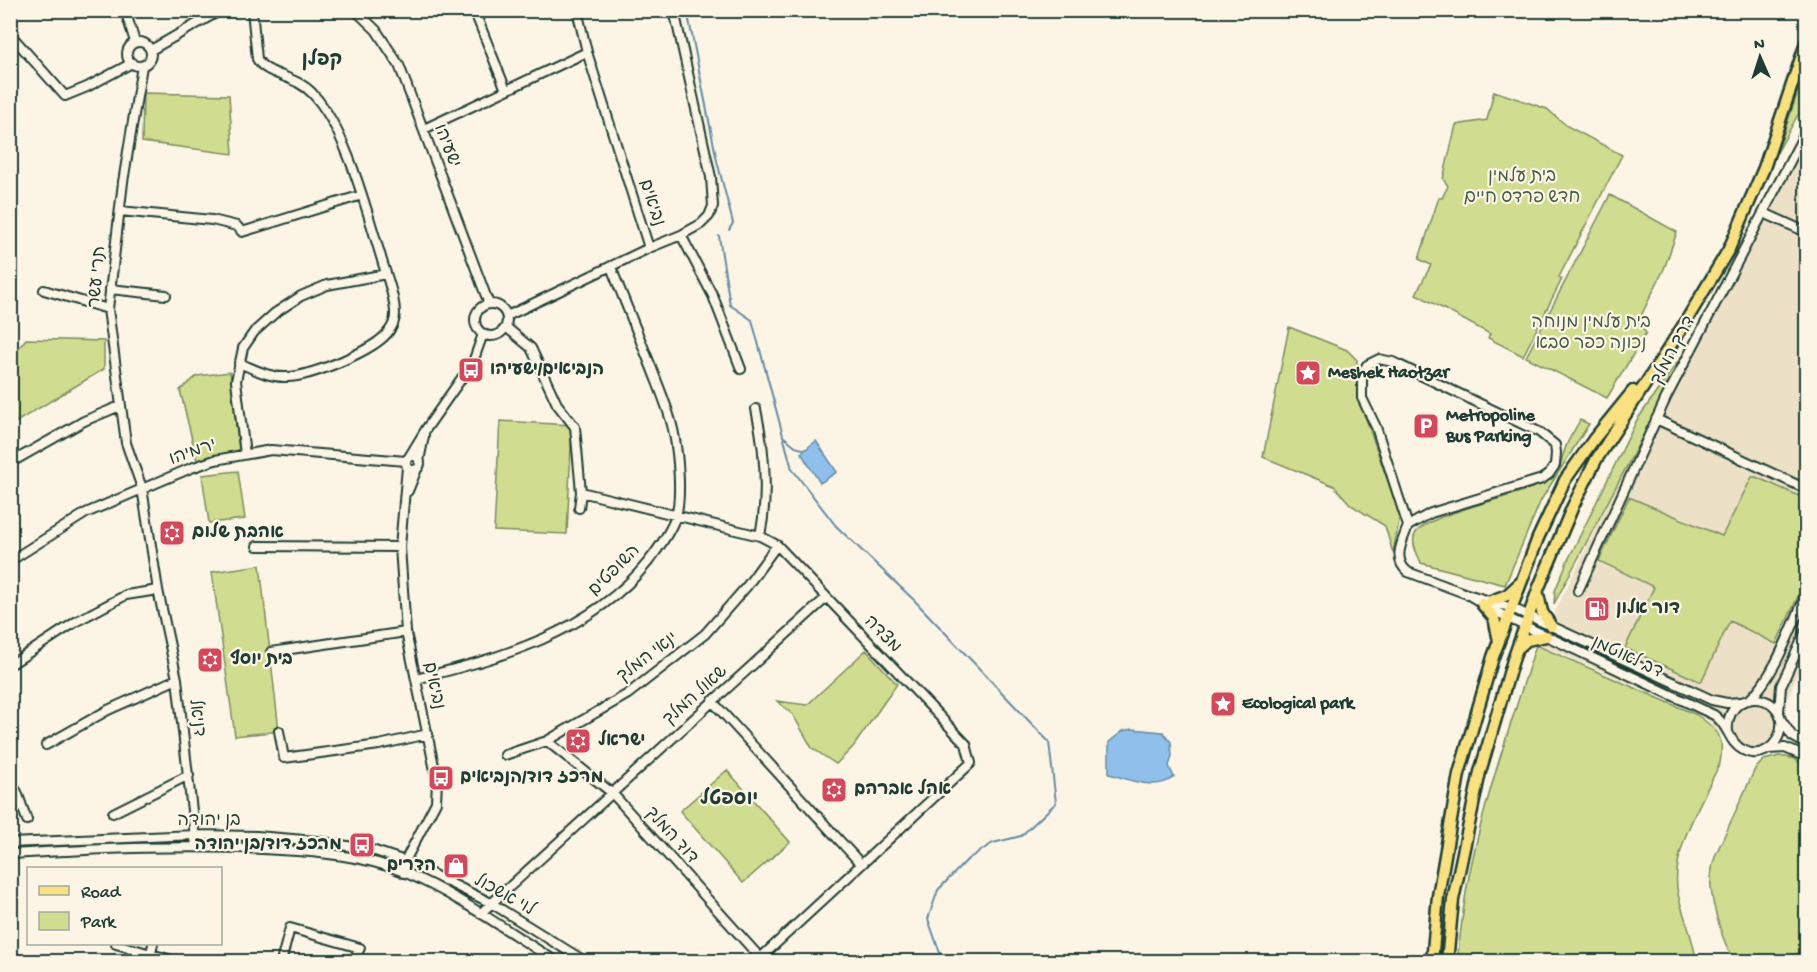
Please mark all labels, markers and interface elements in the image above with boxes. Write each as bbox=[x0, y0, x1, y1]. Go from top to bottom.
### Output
north arrow bbox=[1730, 27, 1790, 87]
text: N bbox=[1754, 36, 1766, 55]
district label: קפלן bbox=[302, 48, 342, 73]
street label: ישעיהו bbox=[428, 121, 464, 171]
park label: בית עלמין חדש פרדס חיים bbox=[1464, 166, 1580, 209]
street label: נביאים bbox=[634, 177, 668, 229]
street label: תרי עשר bbox=[85, 245, 111, 309]
park label: בית עלמין מנוחה נכונה כפר סבא bbox=[1531, 312, 1651, 355]
street label: דרך המלך bbox=[1645, 312, 1701, 389]
bus stop icon: הנביאים/ישעיהו bbox=[456, 355, 486, 385]
place icon: Meshek Haotzar bbox=[1293, 358, 1323, 388]
place label: הנביאים/ישעיהו bbox=[490, 360, 604, 381]
place label: Meshek Haotzar bbox=[1328, 363, 1452, 384]
place label: Metropoline Bus Parking bbox=[1445, 406, 1535, 448]
parking icon: Metropoline Bus Parking bbox=[1411, 411, 1441, 441]
street label: ירמיהו bbox=[167, 435, 219, 471]
synagogue icon: אהבת שלום bbox=[157, 518, 187, 548]
place label: אהבת שלום bbox=[192, 521, 284, 544]
street label: השופטים bbox=[585, 541, 645, 601]
fuel station icon: דור אלון bbox=[1582, 594, 1612, 624]
place label: דור אלון bbox=[1616, 597, 1680, 620]
street label: מצדה bbox=[859, 612, 905, 658]
street label: ינאי המלך bbox=[612, 627, 682, 688]
street label: דב לאוטמן bbox=[1588, 632, 1666, 684]
synagogue icon: בית יוסף bbox=[195, 645, 225, 675]
place label: בית יוסף bbox=[230, 649, 293, 671]
street label: נביאים bbox=[418, 660, 448, 712]
street label: שאול המלך bbox=[658, 660, 733, 730]
place icon: Ecological park bbox=[1208, 689, 1238, 719]
place label: Ecological park bbox=[1242, 694, 1356, 715]
street label: דניאל bbox=[183, 698, 210, 738]
synagogue icon: ישראל bbox=[563, 726, 593, 756]
place label: ישראל bbox=[598, 729, 645, 752]
bus stop icon: מרכז דוד/הנביאים bbox=[426, 763, 456, 793]
place label: מרכז דוד/הנביאים bbox=[460, 768, 604, 789]
synagogue icon: אהל אברהם bbox=[819, 775, 849, 805]
place label: אהל אברהם bbox=[854, 778, 951, 801]
district label: יוספטל bbox=[700, 787, 758, 812]
street label: דוד המלך bbox=[640, 802, 703, 869]
street label: בן יהודה bbox=[177, 811, 241, 832]
bus stop icon: מרכז דוד/בן יהודה bbox=[347, 830, 377, 860]
place label: מרכז דוד/בן יהודה bbox=[194, 835, 342, 856]
shop icon: הדרים bbox=[441, 851, 471, 881]
place label: הדרים bbox=[387, 856, 436, 877]
legend bbox=[27, 867, 222, 945]
street label: לוי אשכול bbox=[470, 869, 540, 922]
text: Road bbox=[81, 883, 122, 904]
text: Park bbox=[80, 913, 117, 934]

